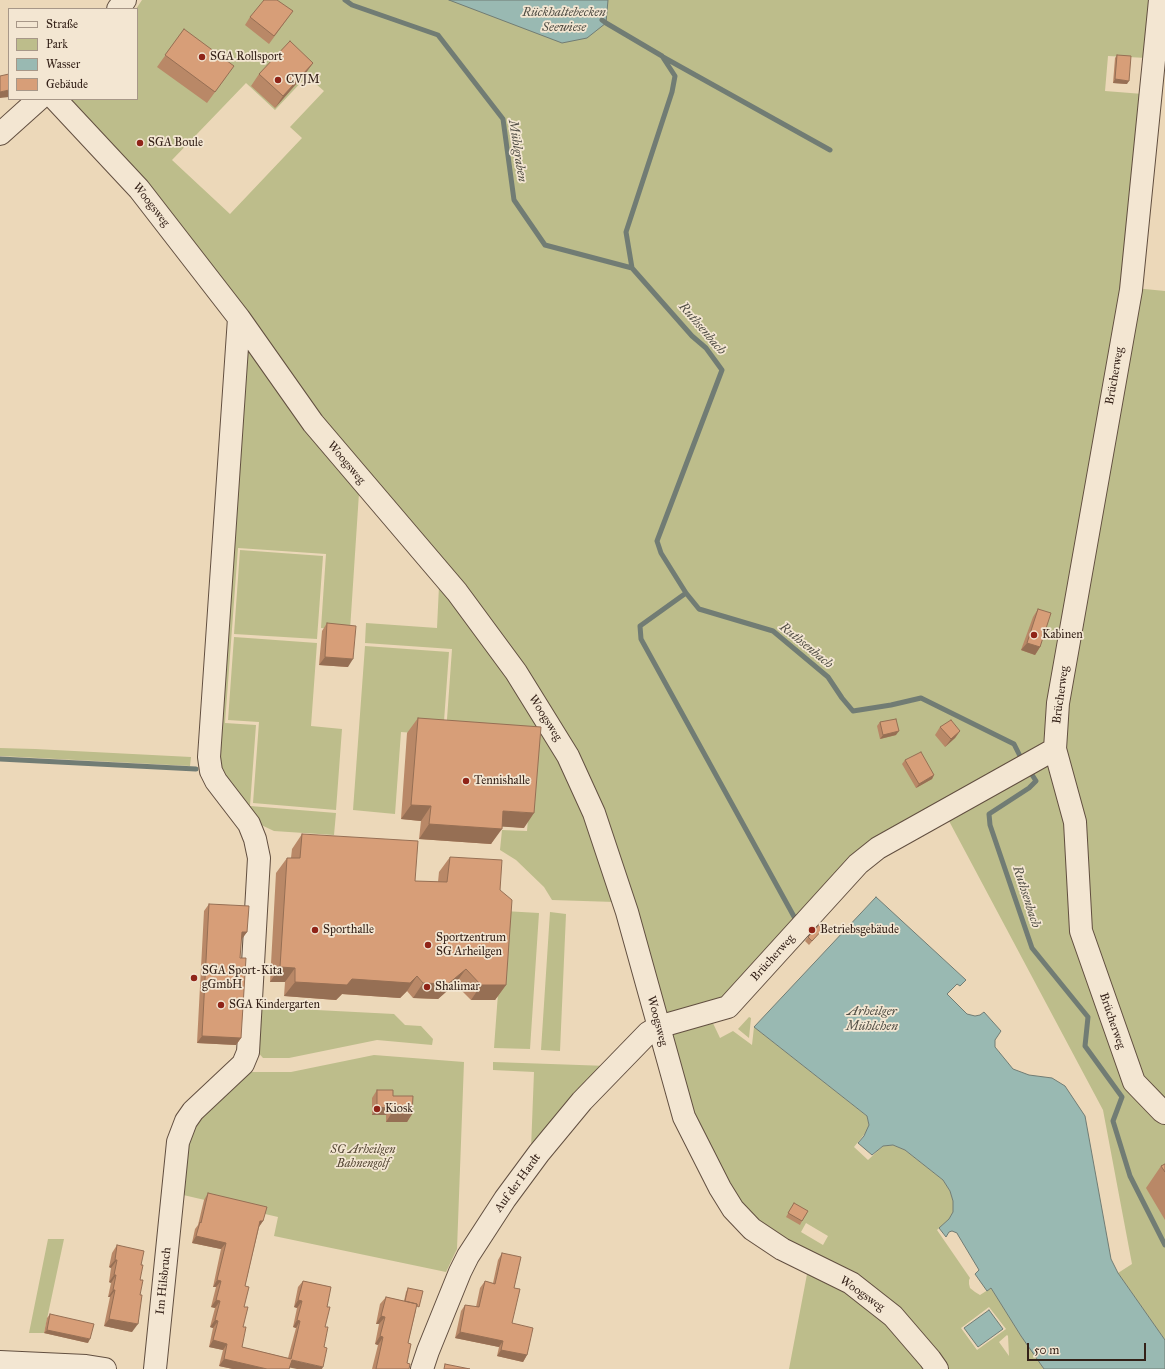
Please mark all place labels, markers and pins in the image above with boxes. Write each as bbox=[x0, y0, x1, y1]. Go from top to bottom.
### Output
place label: SGA Rollsport bbox=[210, 50, 282, 64]
marker: SGA Rollsport bbox=[197, 52, 207, 62]
place label: CVJM bbox=[286, 73, 320, 87]
marker: CVJM bbox=[273, 75, 283, 85]
place label: SGA Boule bbox=[148, 136, 203, 150]
marker: SGA Boule bbox=[135, 138, 145, 148]
place label: Kabinen bbox=[1042, 628, 1083, 642]
marker: Kabinen bbox=[1029, 630, 1039, 640]
place label: Tennishalle bbox=[474, 774, 530, 788]
marker: Tennishalle bbox=[461, 776, 471, 786]
place label: Sporthalle bbox=[323, 923, 374, 937]
place label: Betriebsgebäude bbox=[820, 923, 899, 937]
marker: Sporthalle bbox=[310, 925, 320, 935]
marker: Betriebsgebäude bbox=[807, 925, 817, 935]
place label: Sportzentrum SG Arheilgen bbox=[436, 931, 506, 959]
marker: Sportzentrum SG Arheilgen bbox=[423, 940, 433, 950]
place label: SGA Sport-Kita gGmbH bbox=[202, 964, 282, 992]
marker: SGA Sport-Kita gGmbH bbox=[189, 973, 199, 983]
place label: Shalimar bbox=[435, 980, 480, 994]
marker: Shalimar bbox=[422, 982, 432, 992]
place label: SGA Kindergarten bbox=[229, 998, 320, 1012]
marker: SGA Kindergarten bbox=[216, 1000, 226, 1010]
place label: Kiosk bbox=[385, 1102, 413, 1116]
marker: Kiosk bbox=[372, 1104, 382, 1114]

